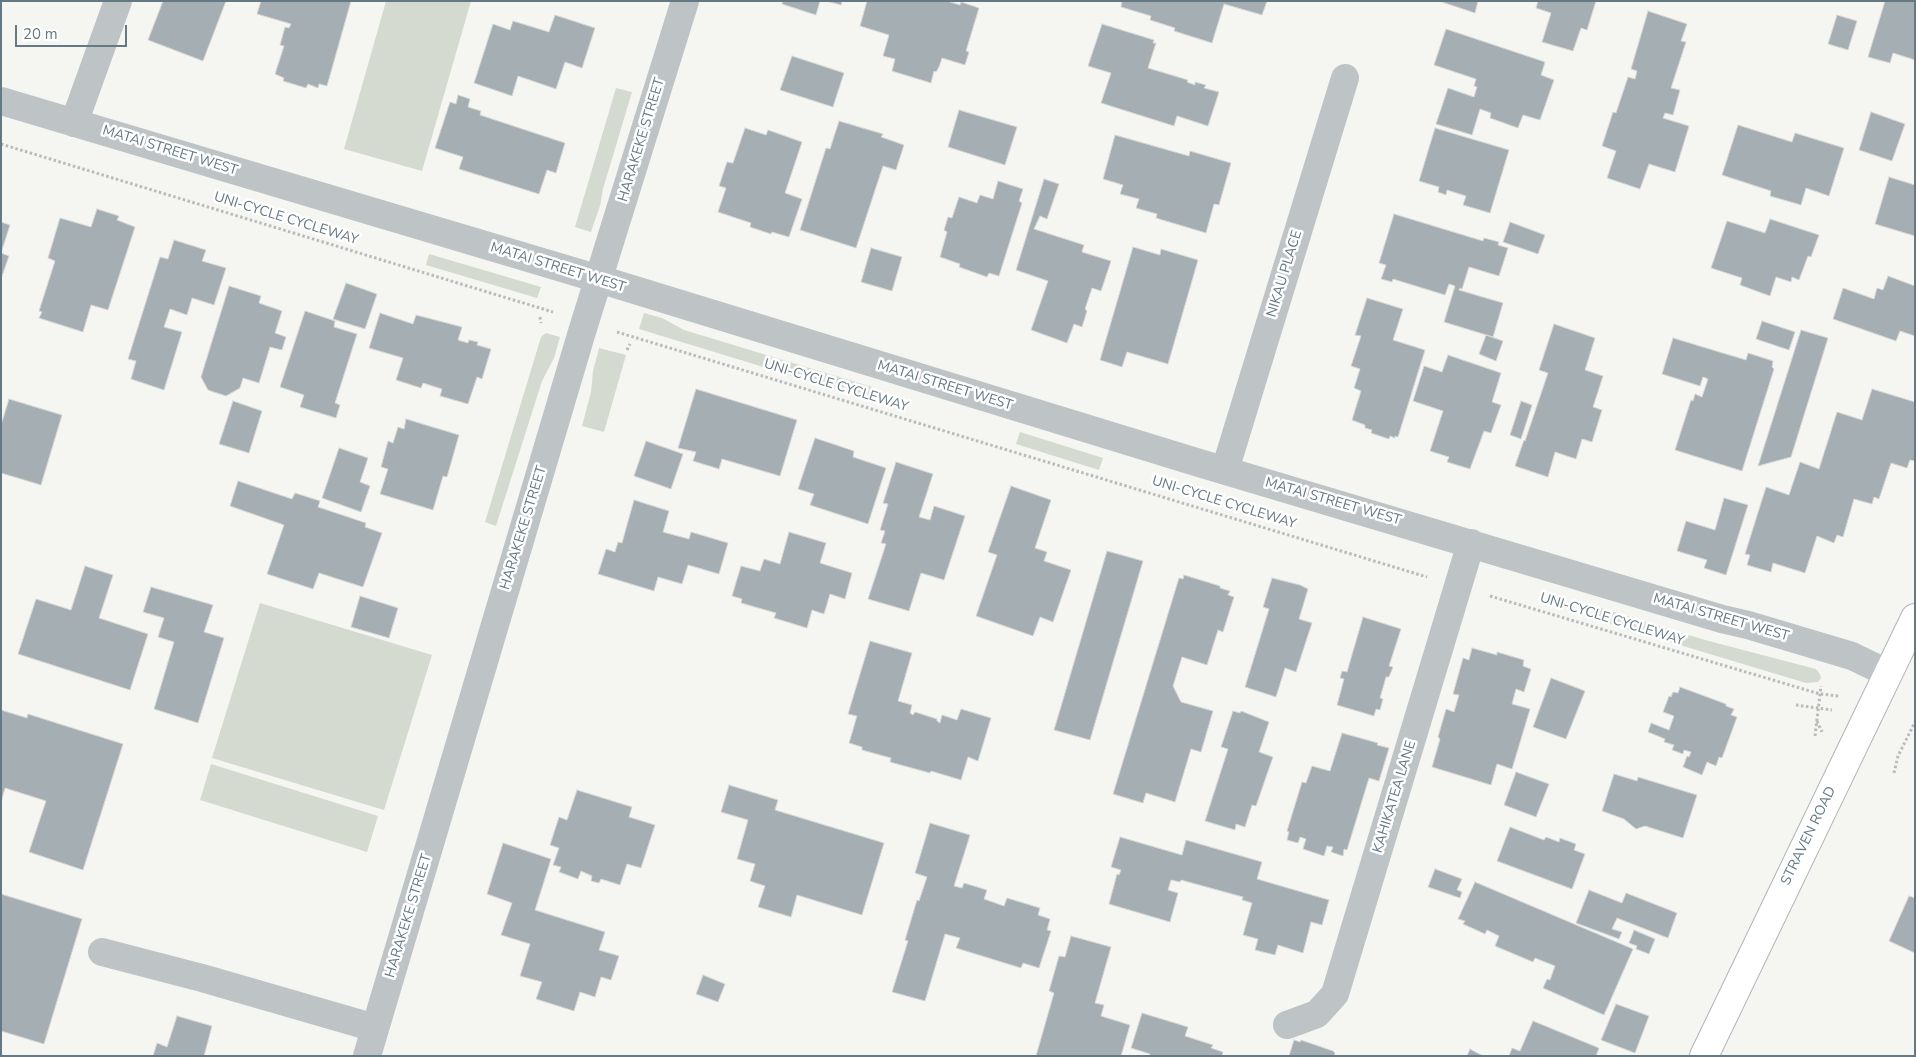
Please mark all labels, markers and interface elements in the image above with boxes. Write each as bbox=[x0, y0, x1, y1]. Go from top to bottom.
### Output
scale bar bbox=[18, 15, 130, 47]
text: 20 m bbox=[23, 24, 58, 44]
street label: HARAKEKE STREET bbox=[615, 76, 669, 204]
street label: MATAI STREET WEST bbox=[100, 122, 240, 180]
street label: UNI-CYCLE CYCLEWAY bbox=[212, 189, 360, 249]
street label: NIKAU PLACE bbox=[1264, 228, 1306, 320]
street label: MATAI STREET WEST bbox=[488, 239, 628, 297]
street label: UNI-CYCLE CYCLEWAY bbox=[762, 356, 910, 416]
street label: MATAI STREET WEST bbox=[875, 357, 1015, 415]
street label: HARAKEKE STREET bbox=[497, 464, 551, 592]
street label: UNI-CYCLE CYCLEWAY bbox=[1150, 473, 1298, 533]
street label: MATAI STREET WEST bbox=[1263, 475, 1403, 529]
street label: UNI-CYCLE CYCLEWAY bbox=[1538, 590, 1686, 650]
street label: MATAI STREET WEST bbox=[1651, 591, 1791, 645]
street label: KAHIKATEA LANE bbox=[1370, 739, 1420, 855]
street label: STRAVEN ROAD bbox=[1778, 784, 1840, 888]
street label: HARAKEKE STREET bbox=[382, 852, 436, 980]

